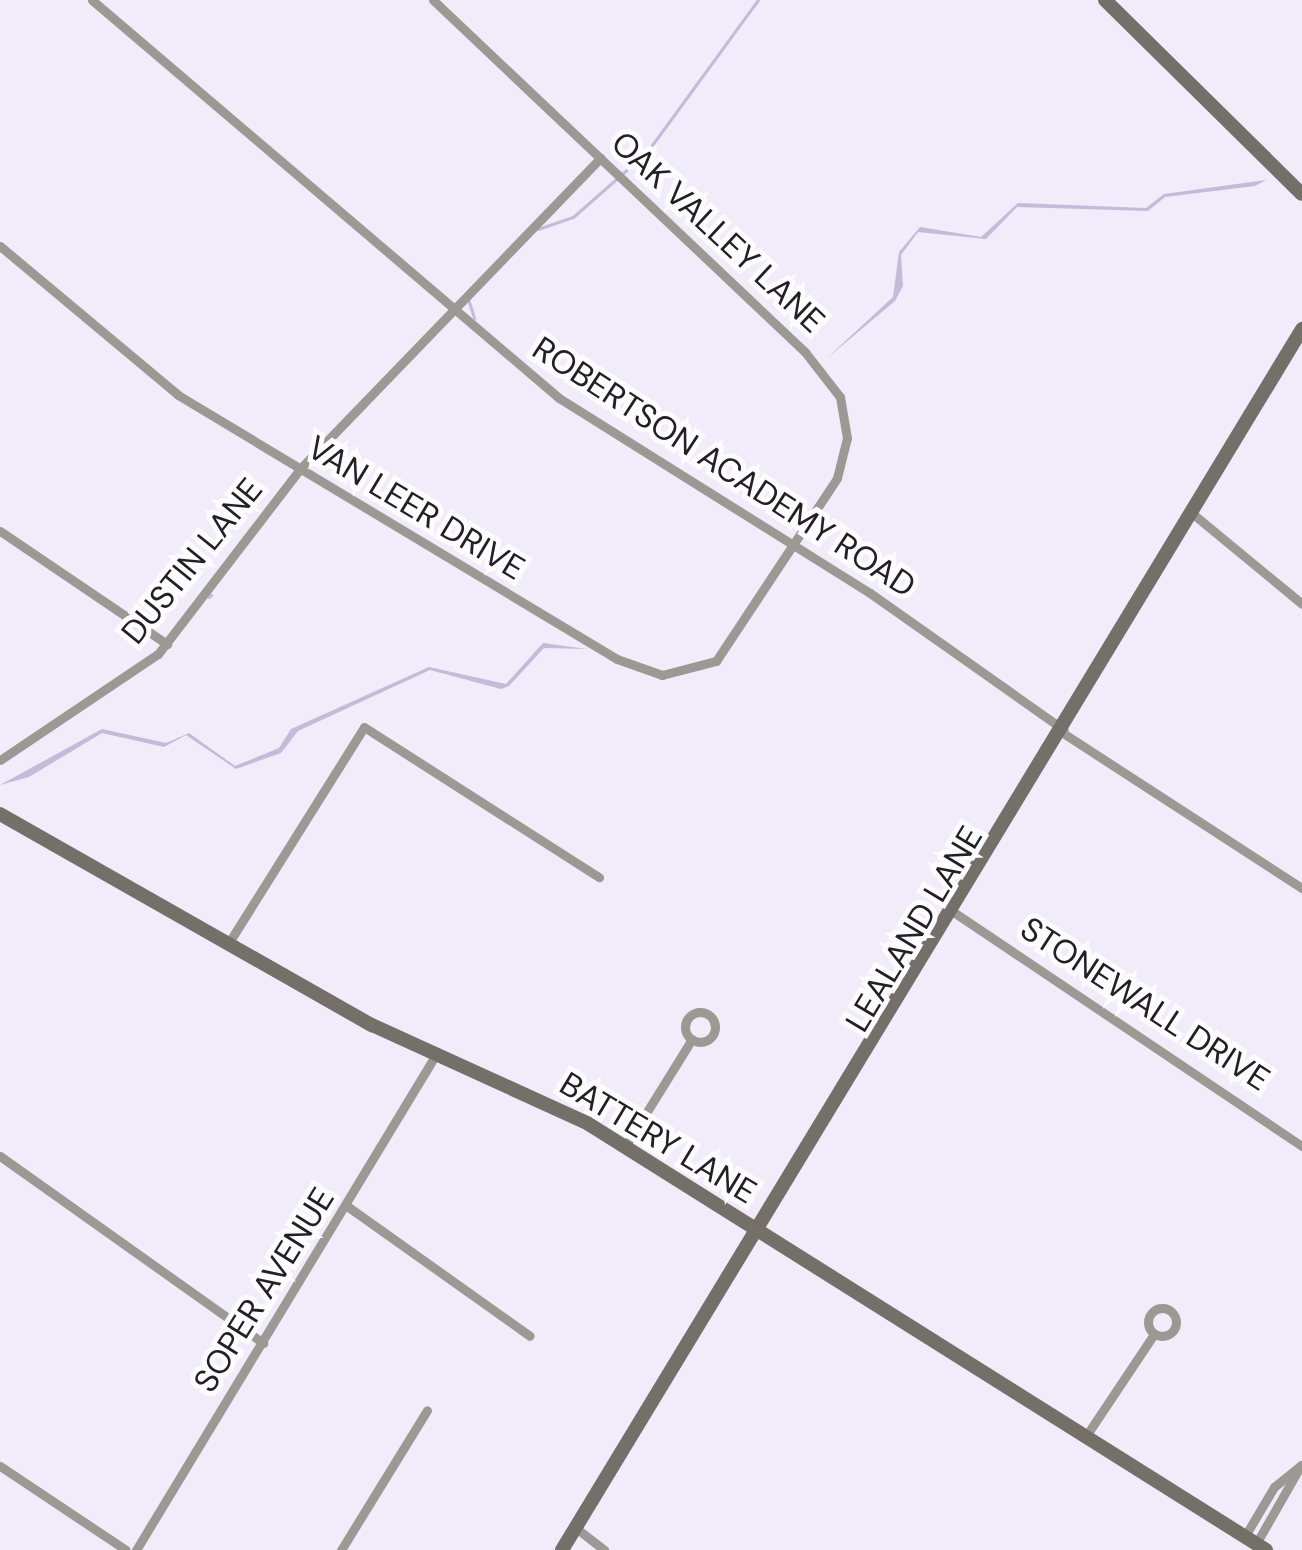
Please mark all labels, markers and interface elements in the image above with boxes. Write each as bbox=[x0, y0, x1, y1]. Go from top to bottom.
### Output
street label: OAK VALLEY LANE bbox=[603, 123, 833, 341]
street label: ROBERTSON ACADEMY ROAD bbox=[525, 328, 923, 606]
street label: VAN LEER DRIVE bbox=[300, 428, 532, 588]
street label: DUSTIN LANE bbox=[113, 470, 271, 652]
street label: LEALAND LANE bbox=[837, 819, 991, 1039]
street label: STONEWALL DRIVE bbox=[1013, 909, 1277, 1099]
street label: BATTERY LANE bbox=[553, 1064, 763, 1212]
street label: SOPER AVENUE bbox=[185, 1181, 343, 1399]

